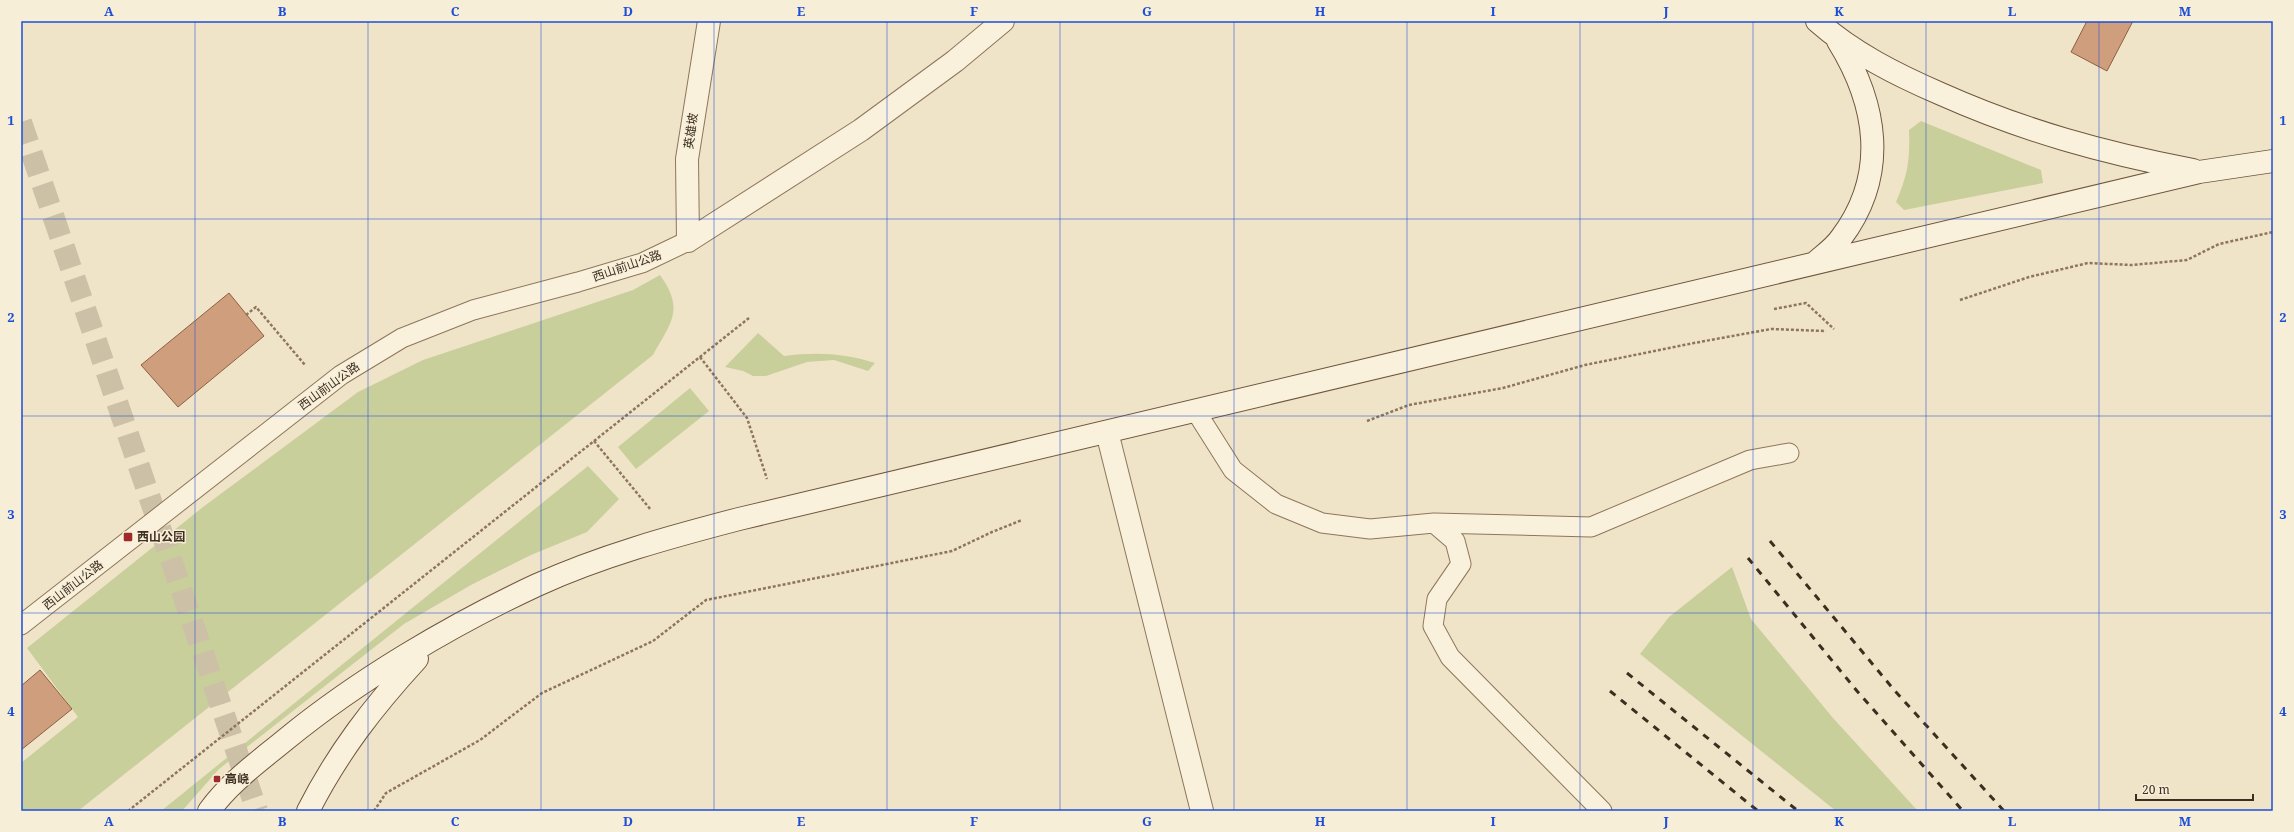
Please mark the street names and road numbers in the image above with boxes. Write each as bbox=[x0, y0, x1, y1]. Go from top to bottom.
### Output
street label: 英雄坡 bbox=[680, 112, 701, 150]
street label: 西山前山公路 bbox=[590, 246, 664, 285]
street label: 西山前山公路 bbox=[295, 358, 363, 414]
street label: 西山前山公路 bbox=[39, 556, 106, 613]

